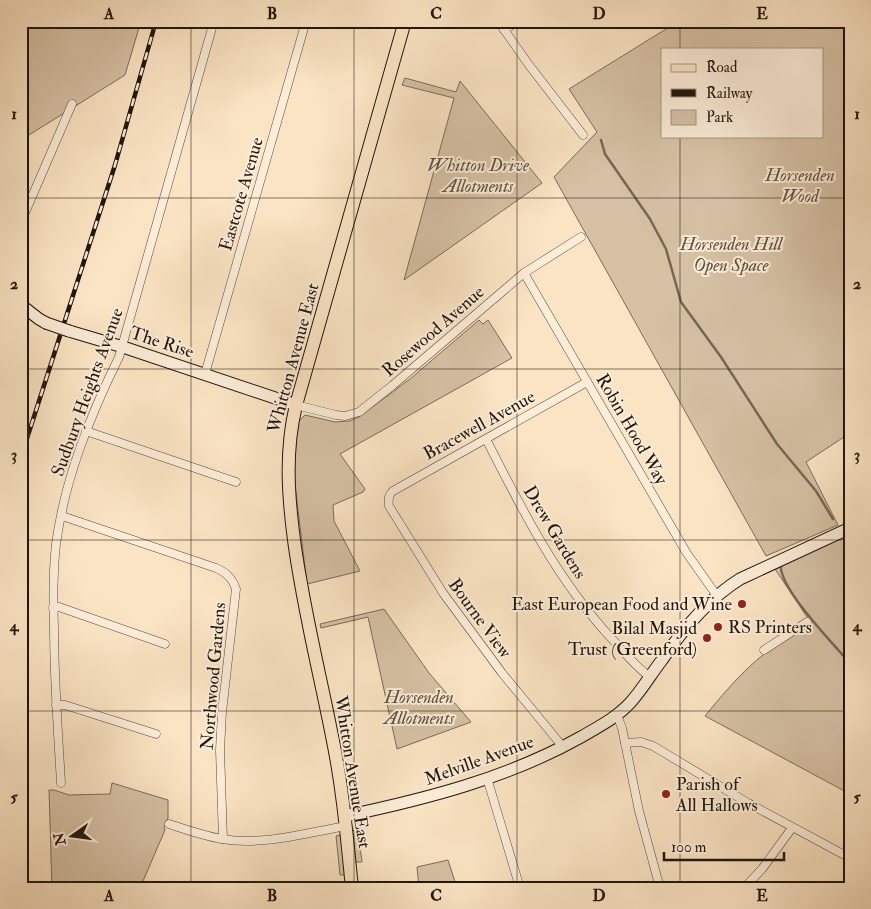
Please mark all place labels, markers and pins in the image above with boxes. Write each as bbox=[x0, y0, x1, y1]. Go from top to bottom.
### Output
place label: East European Food and Wine bbox=[511, 593, 732, 616]
marker: East European Food and Wine bbox=[736, 598, 748, 610]
place label: RS Printers bbox=[728, 616, 812, 639]
place label: Bilal Masjid Trust (Greenford) bbox=[568, 617, 697, 661]
marker: RS Printers bbox=[712, 621, 724, 633]
marker: Bilal Masjid Trust (Greenford) bbox=[701, 632, 713, 644]
place label: Parish of All Hallows bbox=[675, 773, 758, 817]
marker: Parish of All Hallows bbox=[660, 788, 672, 800]

